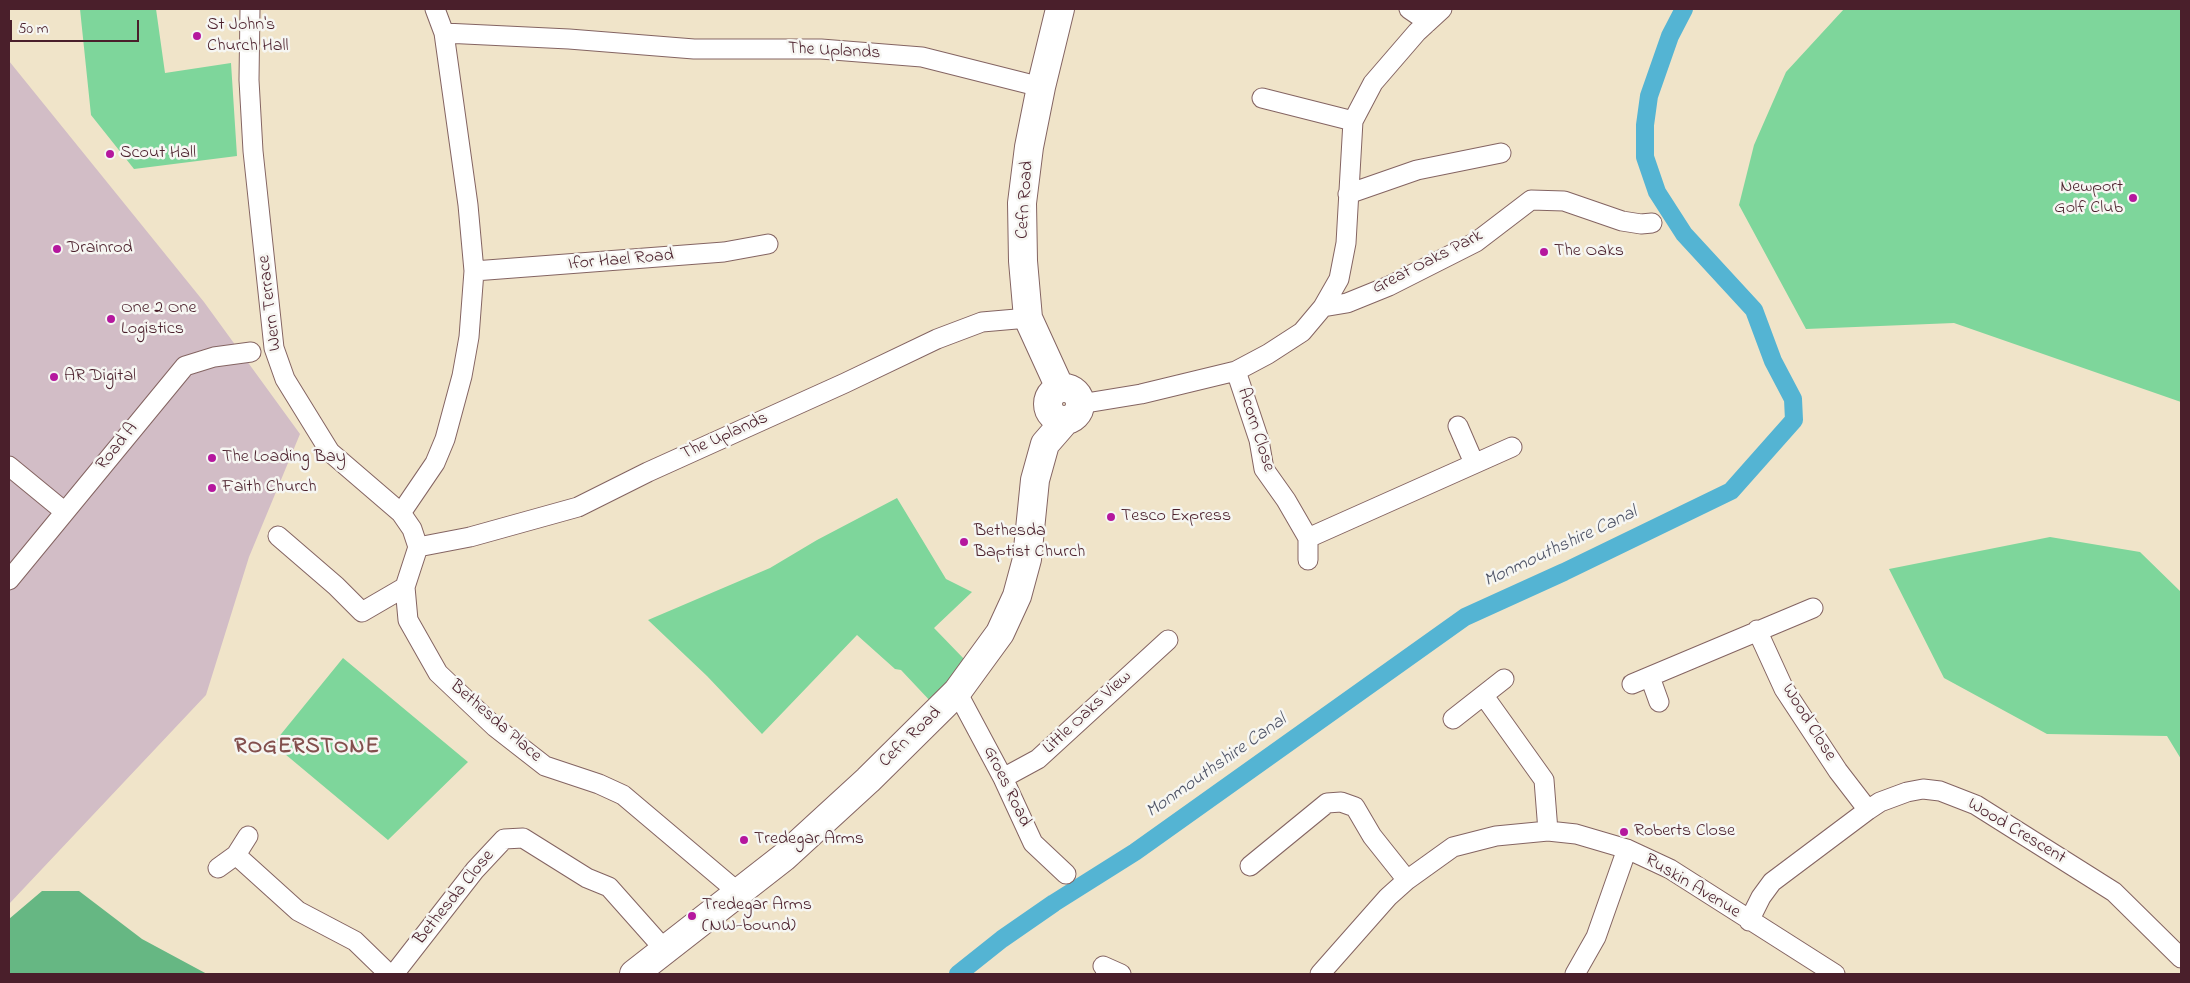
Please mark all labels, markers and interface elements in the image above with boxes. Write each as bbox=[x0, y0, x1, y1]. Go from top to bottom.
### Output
scale bar bbox=[12, 10, 141, 42]
place label: St John's Church Hall bbox=[207, 15, 289, 58]
text: 50 m bbox=[18, 18, 48, 40]
marker: St John's Church Hall bbox=[191, 30, 203, 42]
street label: The Uplands bbox=[787, 39, 881, 65]
place label: Scout Hall bbox=[120, 143, 196, 165]
marker: Scout Hall bbox=[104, 148, 116, 160]
street label: Cefn Road bbox=[1012, 160, 1040, 240]
place label: Newport Golf Club bbox=[2054, 177, 2123, 220]
marker: Newport Golf Club bbox=[2127, 192, 2139, 204]
street label: Great Oaks Park bbox=[1369, 226, 1487, 300]
place label: Drainrod bbox=[67, 238, 133, 260]
place label: The Oaks bbox=[1554, 241, 1624, 263]
marker: Drainrod bbox=[51, 243, 63, 255]
street label: Ifor Hael Road bbox=[567, 246, 675, 276]
marker: The Oaks bbox=[1538, 246, 1550, 258]
street label: Wern Terrace bbox=[254, 254, 288, 352]
place label: One 2 One Logistics bbox=[121, 298, 196, 340]
marker: One 2 One Logistics bbox=[105, 313, 117, 325]
place label: AR Digital bbox=[64, 366, 136, 388]
marker: AR Digital bbox=[48, 371, 60, 383]
street label: Acorn Close bbox=[1231, 385, 1279, 475]
street label: The Uplands bbox=[678, 408, 772, 466]
street label: Road A bbox=[92, 419, 144, 475]
place label: The Loading Bay bbox=[222, 447, 346, 469]
marker: The Loading Bay bbox=[206, 452, 218, 464]
place label: Faith Church bbox=[222, 477, 317, 499]
marker: Faith Church bbox=[206, 482, 218, 494]
water label: Monmouthshire Canal bbox=[1481, 503, 1641, 593]
place label: Tesco Express bbox=[1121, 506, 1231, 528]
marker: Tesco Express bbox=[1105, 511, 1117, 523]
place label: Bethesda Baptist Church bbox=[974, 521, 1085, 564]
marker: Bethesda Baptist Church bbox=[958, 536, 970, 548]
street label: Little Oaks View bbox=[1039, 667, 1137, 759]
street label: Bethesda Place bbox=[445, 676, 545, 768]
street label: Wood Close bbox=[1776, 680, 1840, 766]
street label: Cefn Road bbox=[875, 703, 947, 773]
water label: Monmouthshire Canal bbox=[1142, 710, 1292, 824]
district label: ROGERSTONE bbox=[233, 735, 381, 761]
street label: Groes Road bbox=[977, 743, 1035, 831]
street label: Wood Crescent bbox=[1963, 794, 2069, 870]
place label: Roberts Close bbox=[1634, 821, 1735, 843]
marker: Roberts Close bbox=[1618, 826, 1630, 838]
place label: Tredegar Arms bbox=[754, 829, 864, 851]
marker: Tredegar Arms bbox=[738, 834, 750, 846]
street label: Bethesda Close bbox=[410, 846, 500, 950]
street label: Ruskin Avenue bbox=[1640, 850, 1744, 924]
place label: Tredegar Arms (NW-bound) bbox=[702, 895, 812, 938]
marker: Tredegar Arms (NW-bound) bbox=[686, 910, 698, 922]

